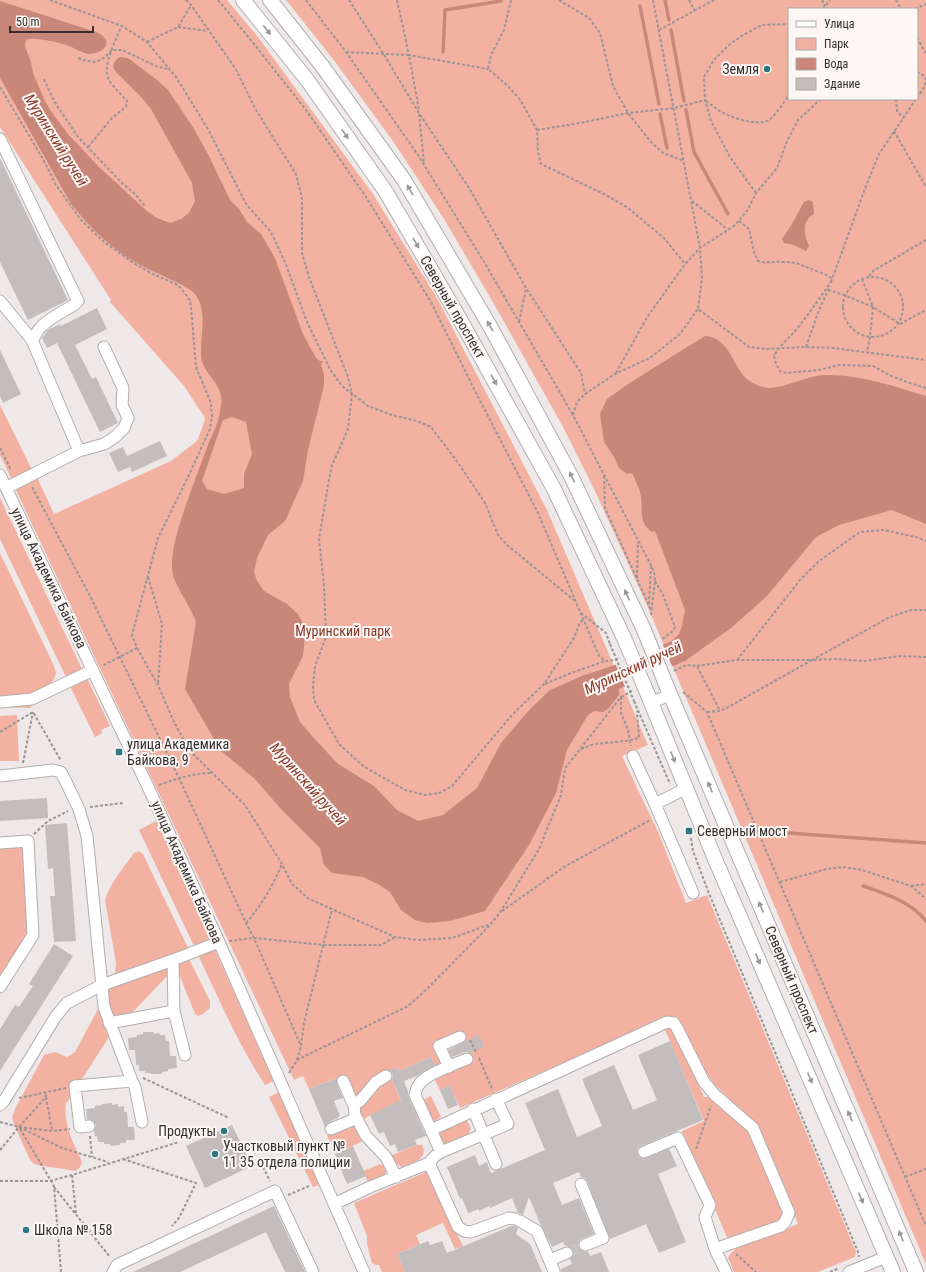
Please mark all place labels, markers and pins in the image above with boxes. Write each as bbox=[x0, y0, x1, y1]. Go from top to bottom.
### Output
place label: Земля bbox=[722, 61, 759, 77]
marker: Земля bbox=[762, 64, 772, 74]
place label: улица Академика Байкова, 9 bbox=[127, 736, 229, 768]
marker: улица Академика Байкова, 9 bbox=[114, 747, 124, 757]
place label: Северный мост bbox=[697, 823, 788, 839]
marker: Северный мост bbox=[684, 826, 694, 836]
place label: Продукты bbox=[158, 1123, 216, 1139]
marker: Продукты bbox=[219, 1126, 229, 1136]
place label: Участковый пункт № 11 35 отдела полиции bbox=[223, 1138, 350, 1170]
marker: Участковый пункт № 11 35 отдела полиции bbox=[210, 1149, 220, 1159]
place label: Школа № 158 bbox=[34, 1222, 112, 1238]
marker: Школа № 158 bbox=[21, 1225, 31, 1235]

